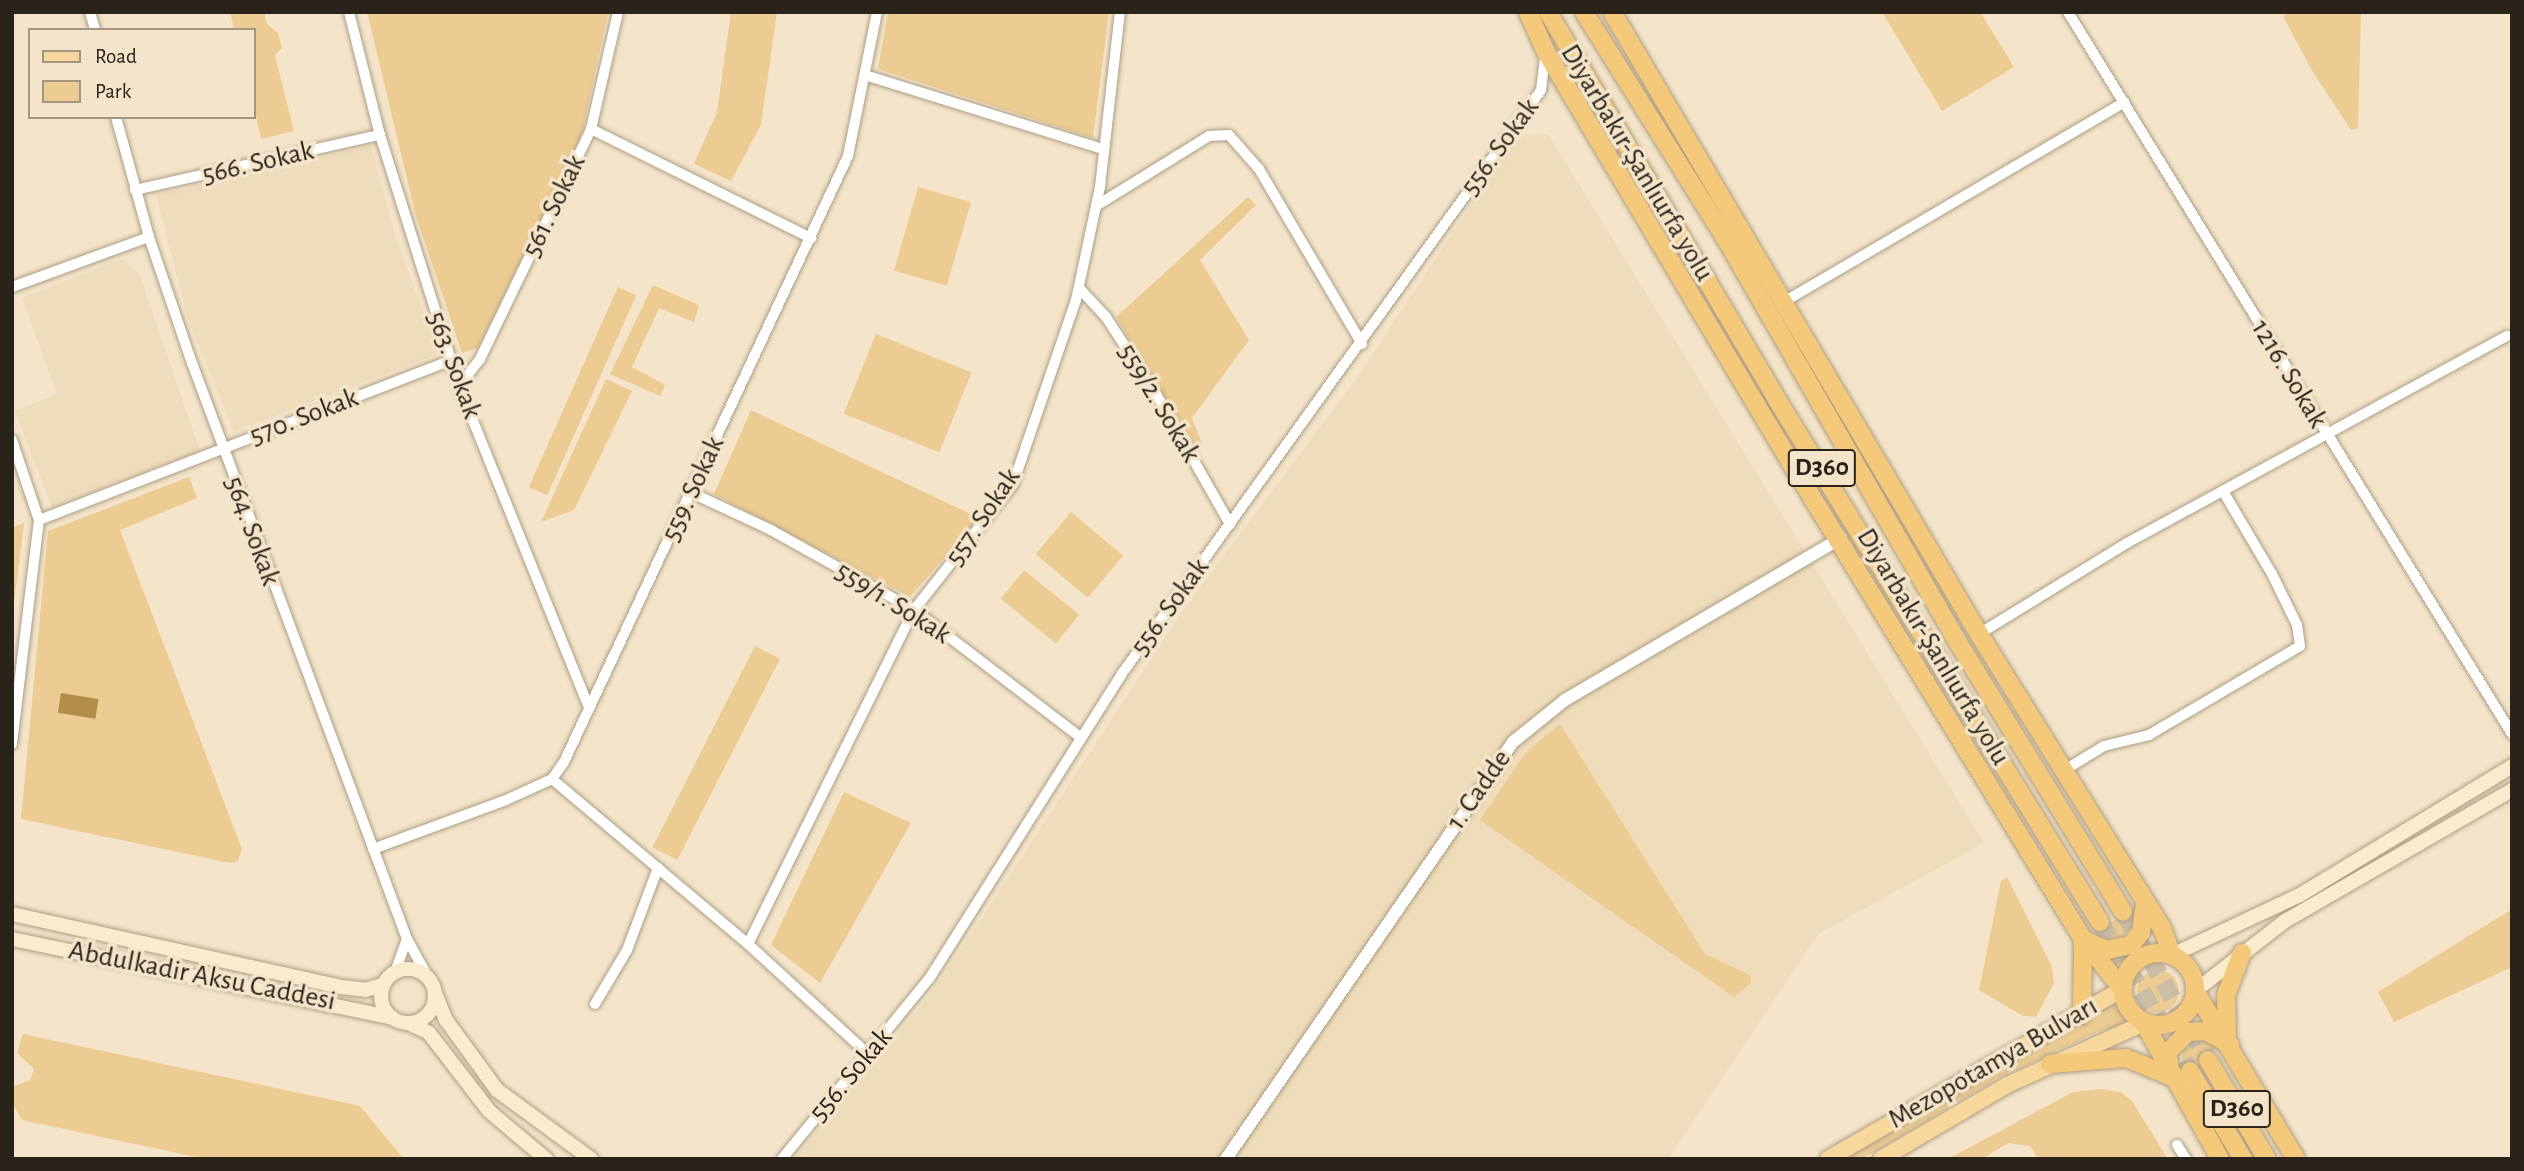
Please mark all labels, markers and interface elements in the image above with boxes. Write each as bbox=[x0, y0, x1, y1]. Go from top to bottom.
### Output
legend bbox=[28, 28, 256, 119]
street label: Diyarbakır-Şanlıurfa yolu bbox=[1553, 38, 1721, 288]
text: Road bbox=[95, 46, 137, 67]
text: Park bbox=[95, 81, 131, 102]
street label: 556. Sokak bbox=[1454, 92, 1546, 202]
street label: 566. Sokak bbox=[199, 134, 317, 192]
street label: 561. Sokak bbox=[515, 149, 593, 263]
street label: 563. Sokak bbox=[419, 307, 489, 423]
street label: 1216. Sokak bbox=[2244, 314, 2334, 434]
street label: 559/2. Sokak bbox=[1110, 337, 1208, 469]
street label: 570. Sokak bbox=[245, 381, 363, 453]
street label: 559. Sokak bbox=[654, 431, 732, 547]
road number: D360 bbox=[1787, 446, 1857, 490]
street label: 557. Sokak bbox=[938, 462, 1028, 572]
street label: 564. Sokak bbox=[217, 472, 287, 590]
street label: Diyarbakır-Şanlıurfa yolu bbox=[1849, 522, 2017, 772]
street label: 556. Sokak bbox=[1124, 552, 1216, 662]
street label: 559/1. Sokak bbox=[829, 554, 957, 652]
street label: 1. Cadde bbox=[1439, 743, 1519, 837]
street label: Abdulkadir Aksu Caddesi bbox=[66, 934, 338, 1018]
street label: Mezopotamya Bulvarı bbox=[1882, 989, 2104, 1137]
street label: 556. Sokak bbox=[802, 1021, 900, 1129]
road number: D360 bbox=[2202, 1086, 2272, 1132]

